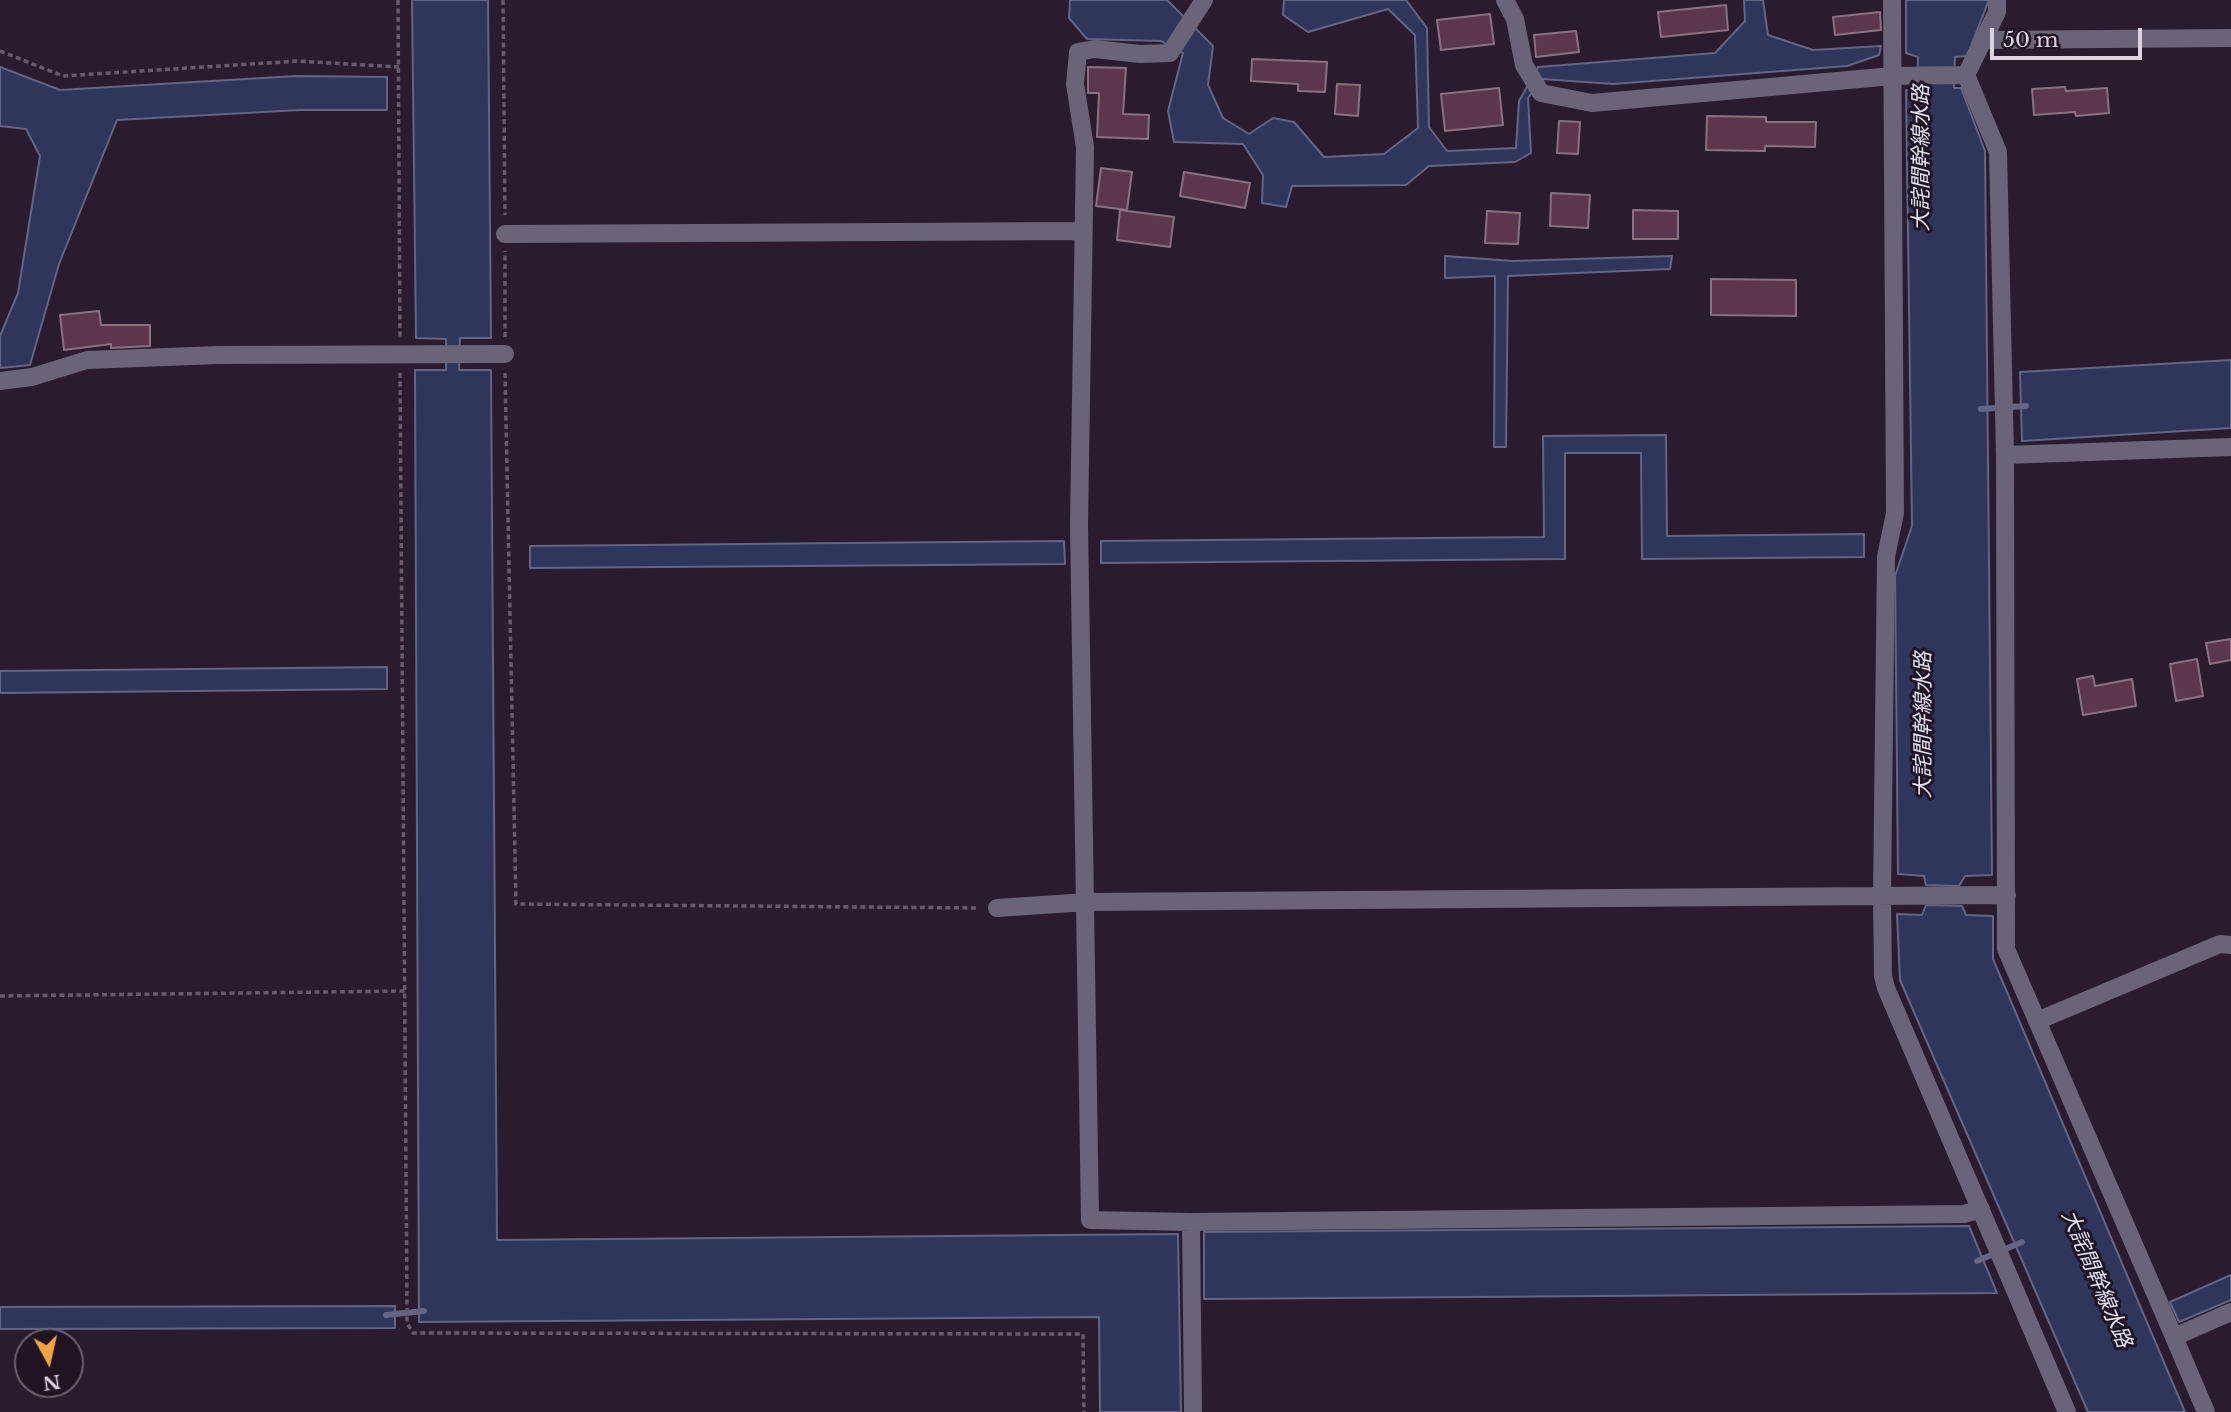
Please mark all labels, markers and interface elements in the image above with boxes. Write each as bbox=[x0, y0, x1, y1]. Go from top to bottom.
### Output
scale bar bbox=[1993, 14, 2145, 58]
text: 50 m bbox=[2003, 27, 2058, 53]
water label: 大詫間幹線水路 bbox=[1909, 85, 1935, 231]
water label: 大詫間幹線水路 bbox=[1911, 652, 1937, 798]
water label: 大詫間幹線水路 bbox=[2056, 1206, 2136, 1352]
north arrow bbox=[14, 1328, 84, 1398]
text: N bbox=[41, 1370, 62, 1395]

